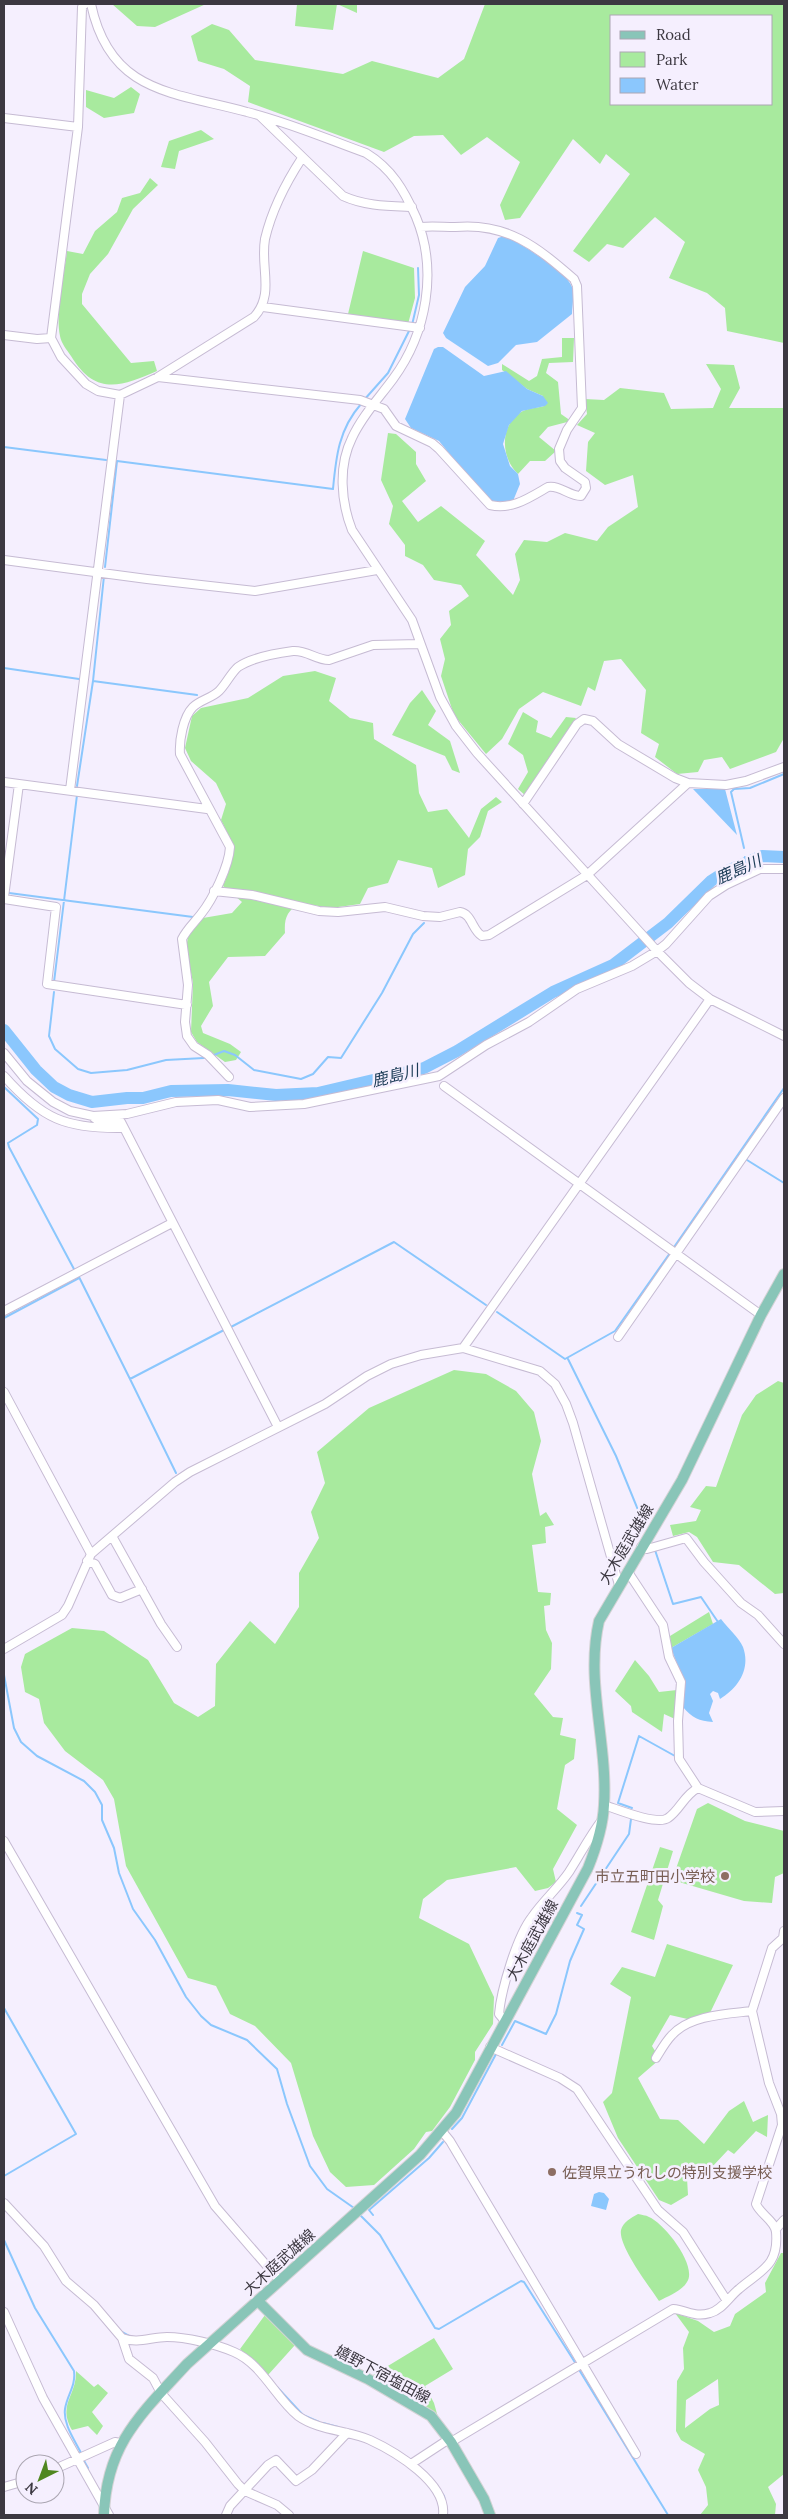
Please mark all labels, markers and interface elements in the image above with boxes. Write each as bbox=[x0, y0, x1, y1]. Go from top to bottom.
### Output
legend bbox=[610, 15, 773, 105]
text: Road bbox=[656, 25, 691, 44]
text: Park bbox=[656, 50, 687, 69]
text: Water bbox=[656, 75, 699, 94]
water label: 鹿島川 bbox=[712, 849, 766, 888]
water label: 鹿島川 bbox=[369, 1059, 423, 1091]
street label: 大木庭武雄線 bbox=[595, 1501, 657, 1587]
place label: 市立五町田小学校 bbox=[595, 1867, 715, 1886]
marker: 市立五町田小学校 bbox=[719, 1870, 731, 1882]
street label: 大木庭武雄線 bbox=[502, 1896, 562, 1984]
place label: 佐賀県立うれしの特別支援学校 bbox=[562, 2163, 772, 2182]
marker: 佐賀県立うれしの特別支援学校 bbox=[546, 2166, 558, 2178]
street label: 大木庭武雄線 bbox=[239, 2225, 319, 2299]
street label: 嬉野下宿塩田線 bbox=[332, 2341, 434, 2407]
north arrow bbox=[15, 2454, 65, 2504]
text: N bbox=[21, 2478, 41, 2499]

